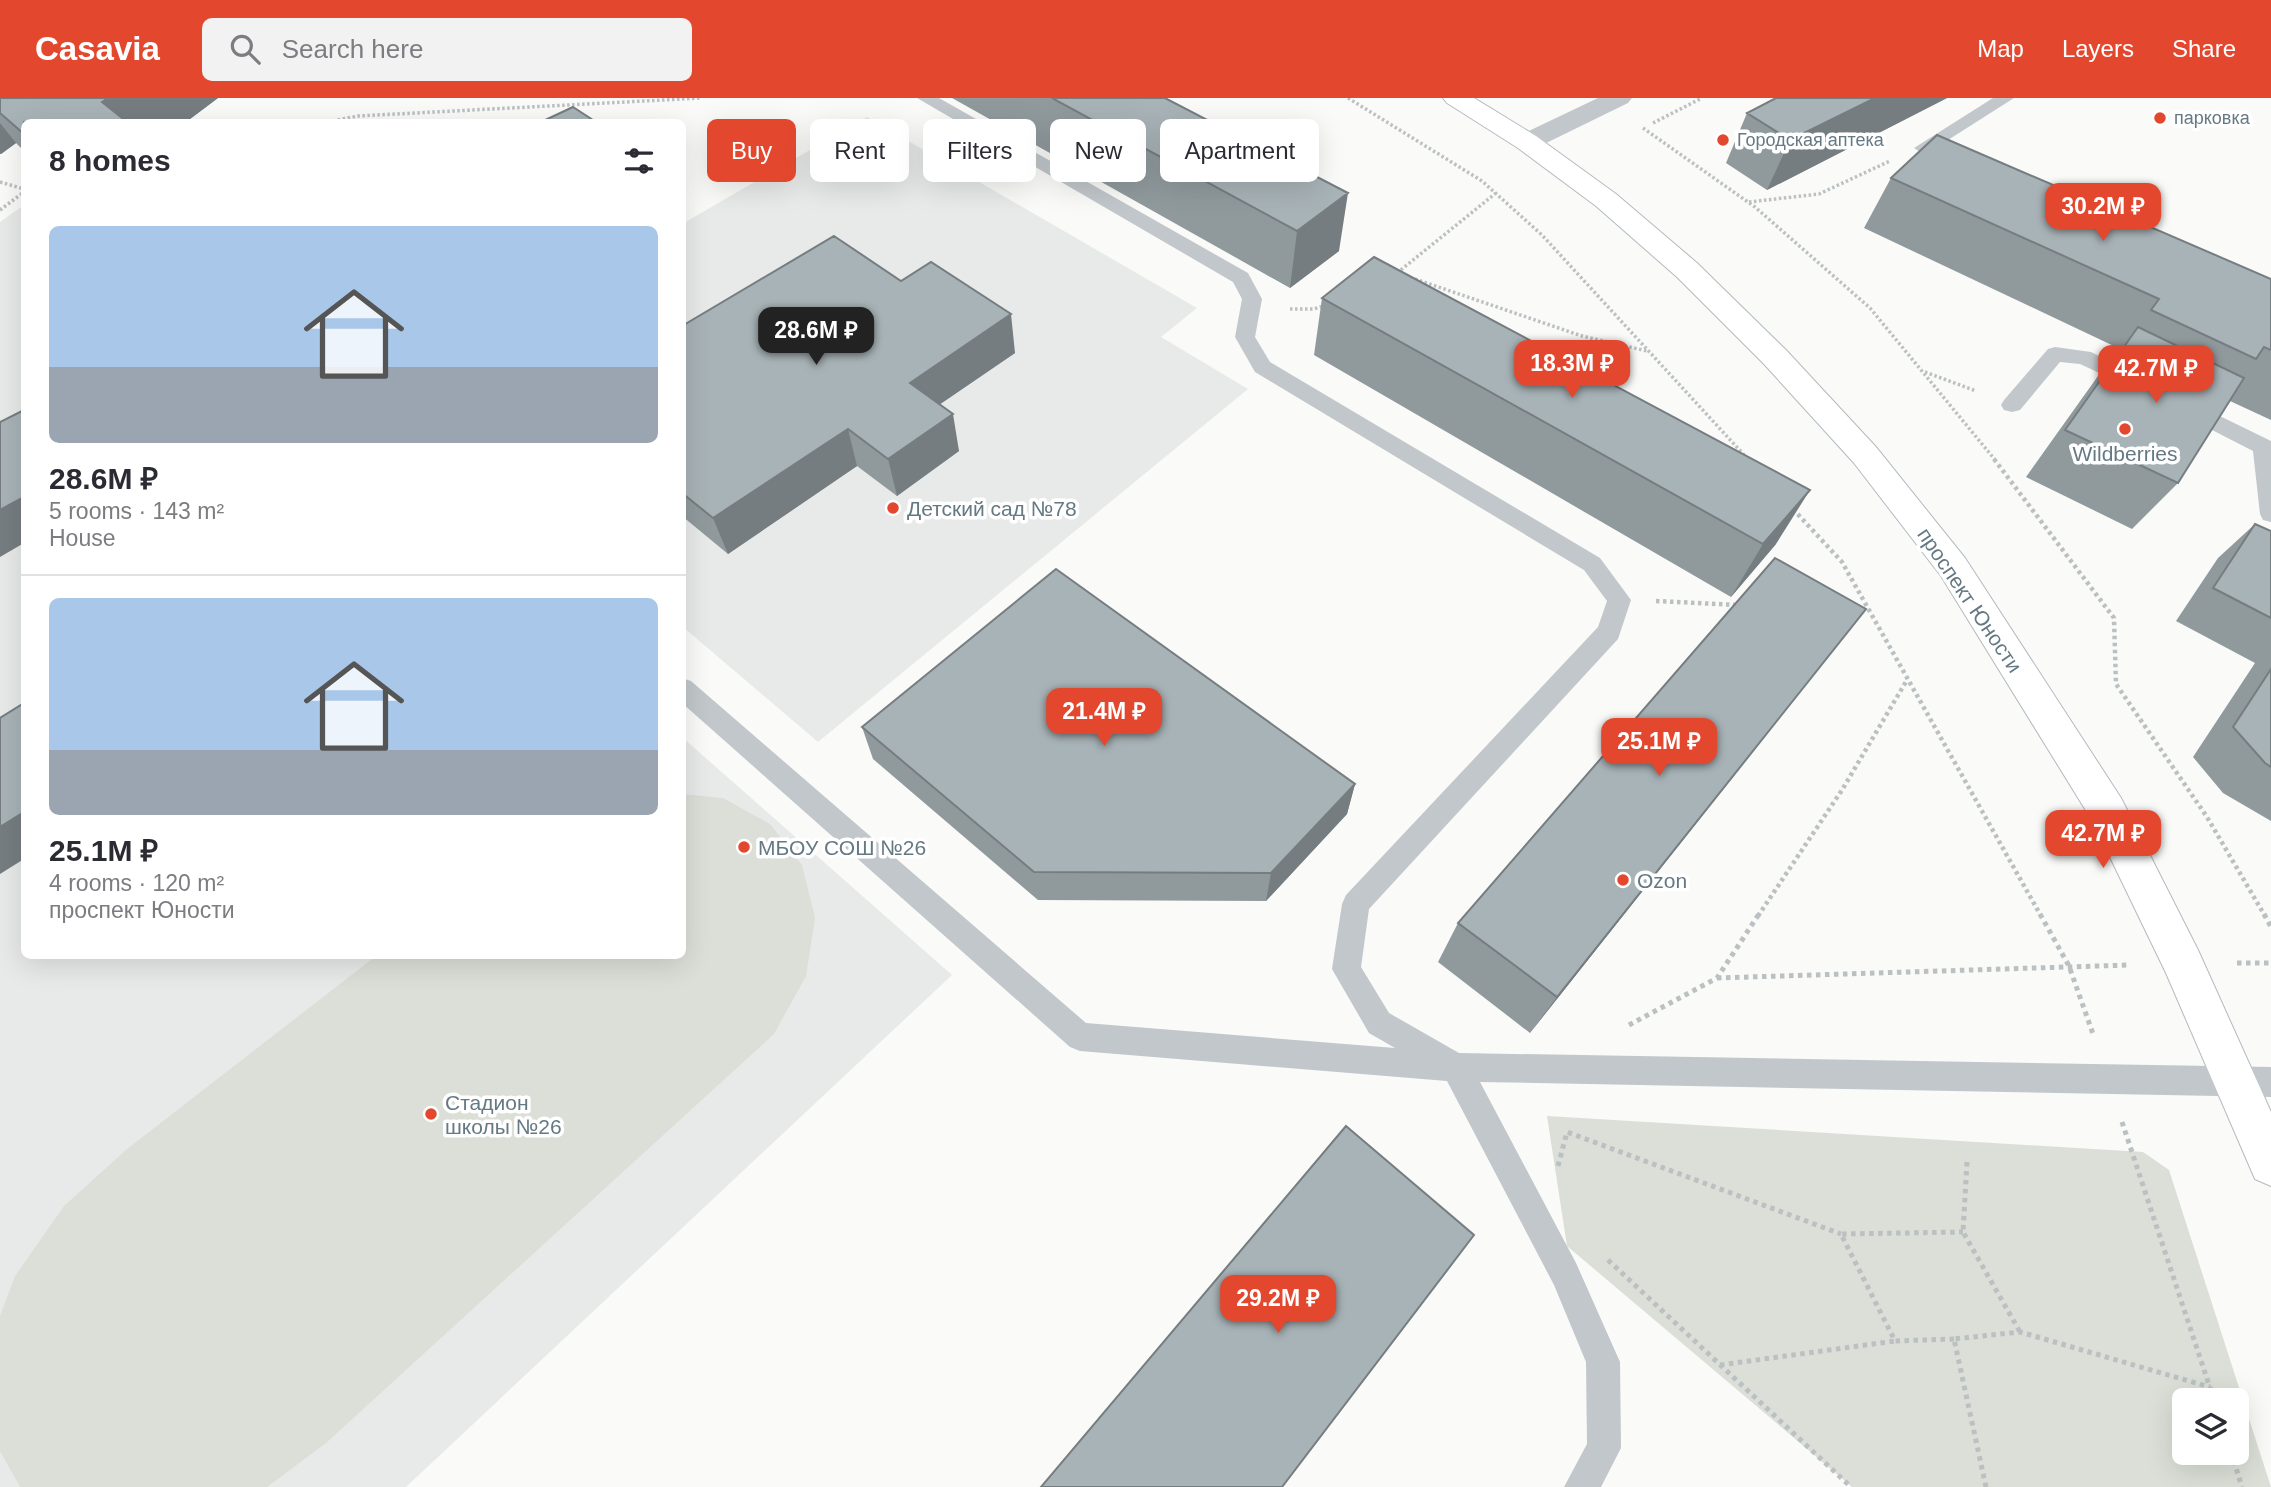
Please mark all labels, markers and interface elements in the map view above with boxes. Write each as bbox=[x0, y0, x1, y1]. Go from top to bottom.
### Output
search box bbox=[202, 18, 692, 81]
text: Casavia bbox=[35, 30, 160, 67]
icon: search bbox=[226, 30, 264, 68]
text: Search here bbox=[282, 34, 423, 64]
text: Map bbox=[1977, 35, 2024, 62]
text: Layers bbox=[2062, 35, 2134, 62]
text: Share bbox=[2172, 35, 2236, 62]
place label: парковка bbox=[2174, 108, 2251, 128]
marker: парковка bbox=[2152, 110, 2168, 126]
chip: Buy bbox=[707, 119, 796, 182]
chip: Rent bbox=[810, 119, 909, 182]
chip: Filters bbox=[923, 119, 1036, 182]
chip: New bbox=[1050, 119, 1146, 182]
chip: Apartment bbox=[1160, 119, 1319, 182]
place label: Городская аптека bbox=[1737, 130, 1885, 150]
marker: Городская аптека bbox=[1715, 132, 1731, 148]
icon: filters bbox=[620, 142, 658, 180]
text: 8 homes bbox=[49, 144, 171, 177]
pin: 30.2M ₽ bbox=[2038, 184, 2168, 243]
text: 30.2M ₽ bbox=[2061, 193, 2145, 219]
icon: home bbox=[291, 271, 417, 397]
pin: 28.6M ₽ bbox=[751, 308, 881, 367]
text: 28.6M ₽ bbox=[774, 317, 858, 343]
pin: 18.3M ₽ bbox=[1507, 341, 1637, 400]
pin: 42.7M ₽ bbox=[2091, 345, 2221, 405]
text: 18.3M ₽ bbox=[1530, 350, 1614, 376]
text: 42.7M ₽ bbox=[2114, 355, 2198, 381]
marker: Wildberries bbox=[2117, 421, 2133, 437]
place label: Wildberries bbox=[2072, 442, 2178, 465]
text: 28.6M ₽ bbox=[49, 462, 158, 495]
place label: Детский сад №78 bbox=[907, 497, 1077, 520]
text: 5 rooms · 143 m² bbox=[49, 498, 224, 524]
marker: Детский сад №78 bbox=[885, 500, 901, 516]
street label: проспект Юности bbox=[1913, 523, 2027, 677]
text: House bbox=[49, 525, 115, 551]
icon: home bbox=[291, 643, 417, 769]
pin: 21.4M ₽ bbox=[1039, 688, 1169, 748]
text: 21.4M ₽ bbox=[1062, 698, 1146, 724]
pin: 25.1M ₽ bbox=[1594, 718, 1724, 778]
text: 25.1M ₽ bbox=[1617, 728, 1701, 754]
pin: 42.7M ₽ bbox=[2038, 810, 2168, 870]
text: 42.7M ₽ bbox=[2061, 820, 2145, 846]
text: 25.1M ₽ bbox=[49, 834, 158, 867]
place label: МБОУ СОШ №26 bbox=[758, 836, 926, 859]
marker: МБОУ СОШ №26 bbox=[736, 839, 752, 855]
place label: Ozon bbox=[1637, 869, 1687, 892]
text: 4 rooms · 120 m² bbox=[49, 870, 224, 896]
marker: Ozon bbox=[1615, 872, 1631, 888]
text: проспект Юности bbox=[49, 897, 235, 923]
place label: Стадион школы №26 bbox=[445, 1091, 562, 1138]
marker: Стадион школы №26 bbox=[423, 1106, 439, 1122]
pin: 29.2M ₽ bbox=[1213, 1276, 1343, 1335]
text: 29.2M ₽ bbox=[1236, 1285, 1320, 1311]
map controls bbox=[2172, 1388, 2249, 1465]
button: layers bbox=[2172, 1388, 2249, 1465]

